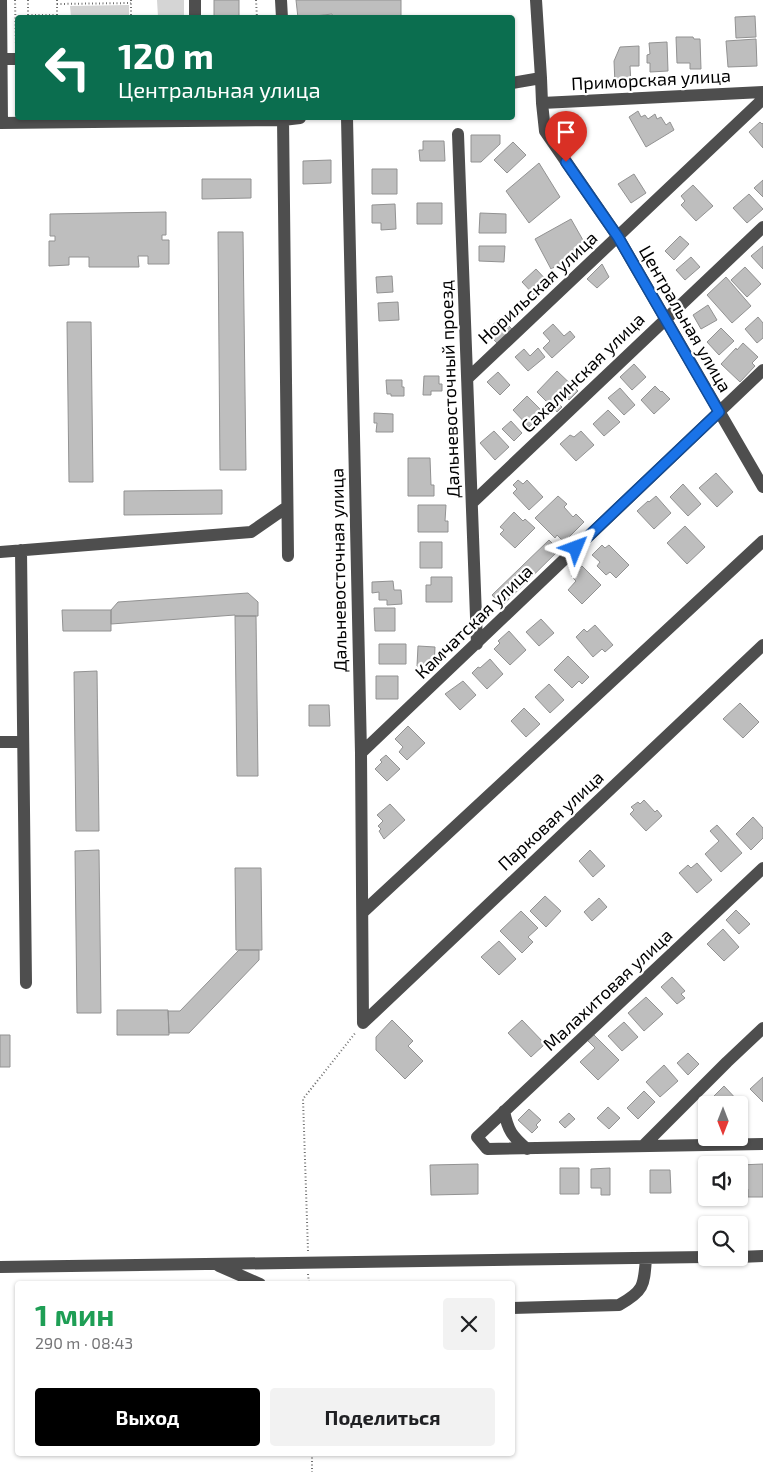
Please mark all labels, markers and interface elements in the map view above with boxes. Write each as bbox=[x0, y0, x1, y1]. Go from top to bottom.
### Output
text: 120 m bbox=[118, 34, 214, 76]
icon: left bbox=[35, 35, 100, 100]
street label: Приморская улица bbox=[571, 64, 731, 94]
text: Центральная улица bbox=[118, 76, 321, 102]
pin bbox=[545, 111, 587, 162]
icon: arrive bbox=[552, 118, 580, 146]
street label: Норильская улица bbox=[473, 226, 602, 348]
street label: Центральная улица bbox=[635, 241, 737, 396]
street label: Дальневосточный проезд bbox=[434, 280, 464, 498]
street label: Сахалинская улица bbox=[516, 308, 649, 437]
street label: Дальневосточная улица bbox=[325, 468, 351, 672]
position arrow bbox=[549, 521, 601, 573]
street label: Камчатская улица bbox=[410, 560, 537, 683]
street label: Парковая улица bbox=[493, 766, 608, 875]
street label: Малахитовая улица bbox=[538, 924, 677, 1055]
north arrow bbox=[698, 1096, 748, 1146]
map controls bbox=[698, 1096, 748, 1266]
button: sound bbox=[698, 1156, 748, 1206]
button: search bbox=[698, 1216, 748, 1266]
text: 1 мин bbox=[35, 1296, 114, 1332]
button: close bbox=[443, 1298, 495, 1350]
text: 290 m · 08:43 bbox=[35, 1333, 133, 1352]
button: Выход bbox=[35, 1388, 260, 1446]
button: Поделиться bbox=[270, 1388, 495, 1446]

